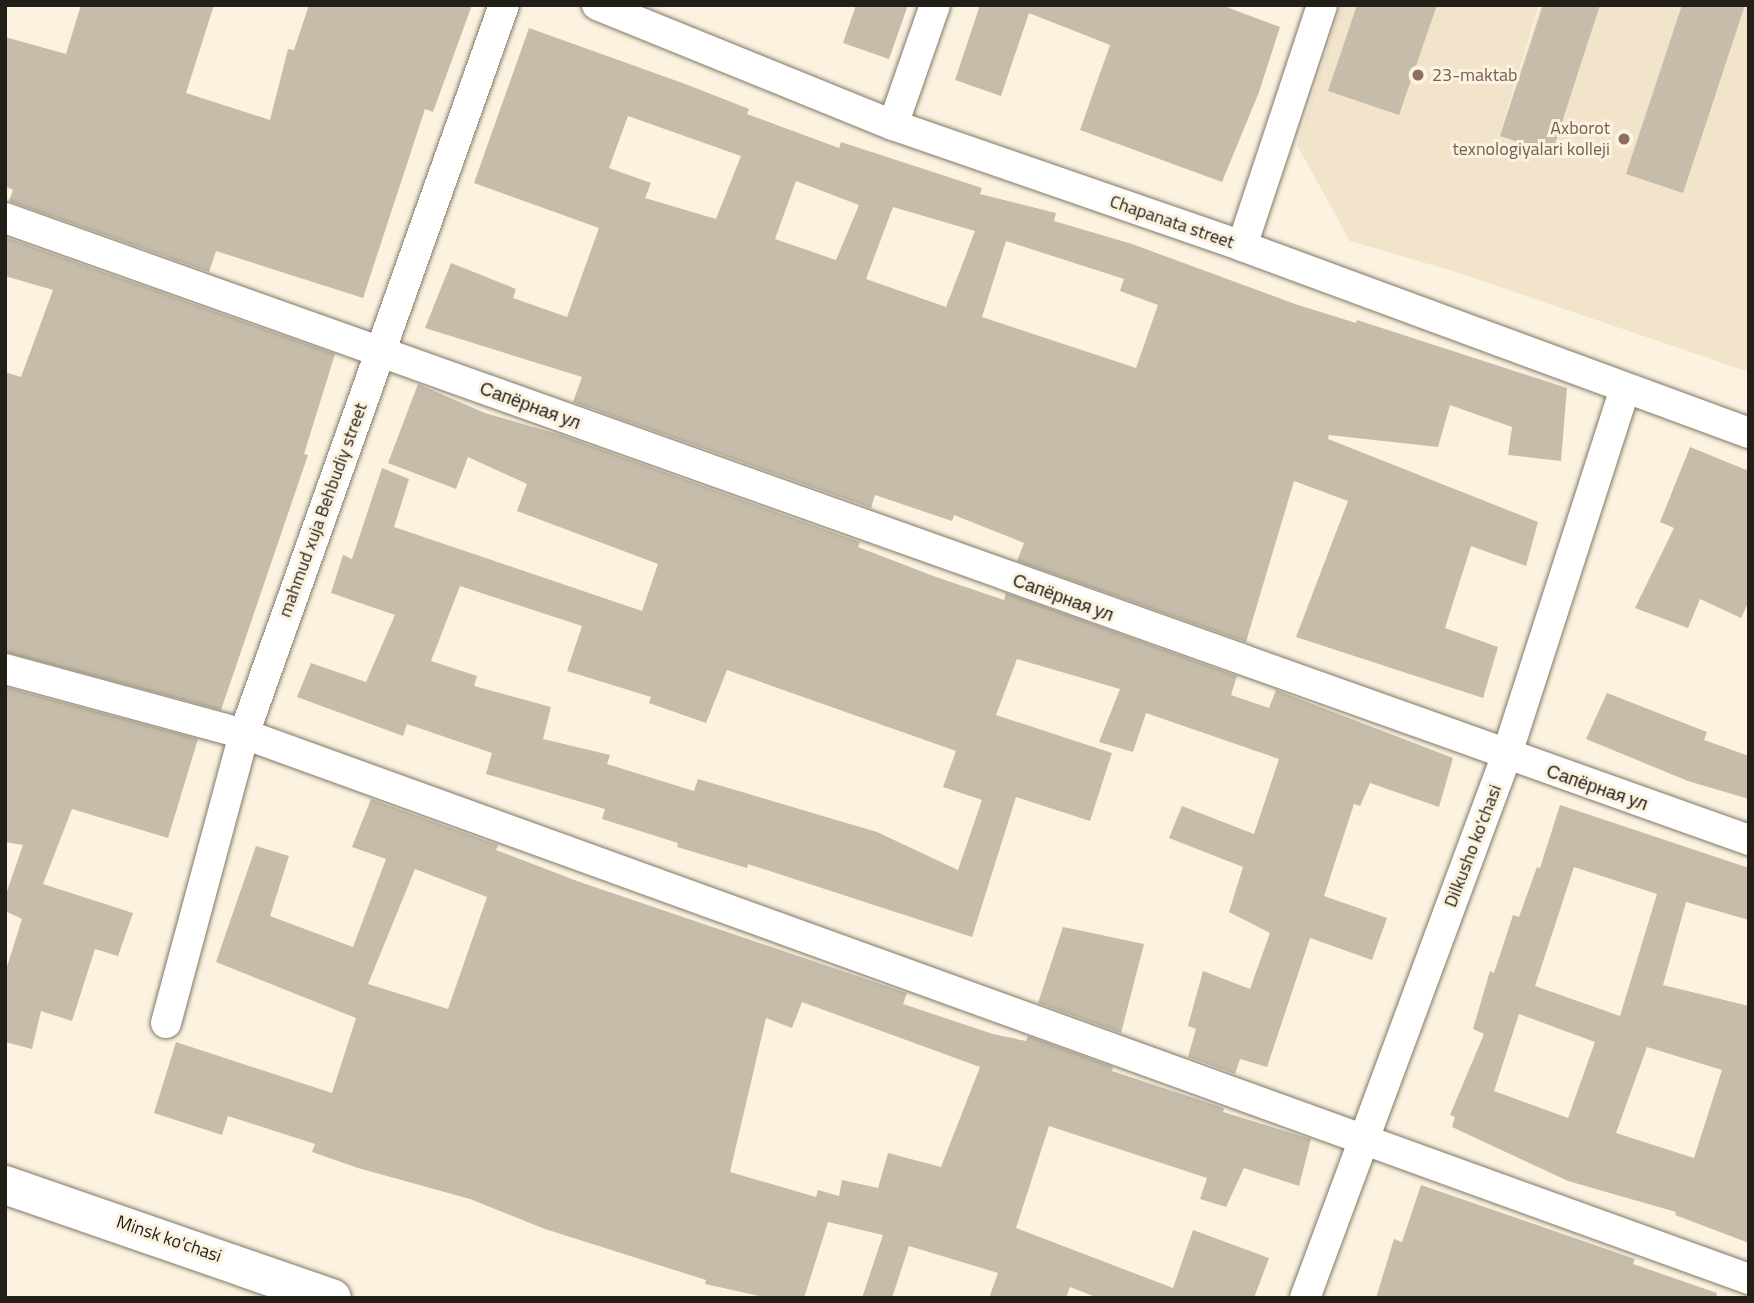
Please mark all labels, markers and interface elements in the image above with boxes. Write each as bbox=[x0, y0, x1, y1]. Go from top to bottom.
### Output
place label: 23-maktab bbox=[1432, 64, 1518, 86]
marker: 23-maktab bbox=[1410, 67, 1426, 83]
place label: Axborot texnologiyalari kolleji bbox=[1452, 118, 1610, 160]
marker: Axborot texnologiyalari kolleji bbox=[1616, 131, 1632, 147]
street label: Chapanata street bbox=[1107, 191, 1237, 253]
street label: Сапёрная ул bbox=[477, 378, 583, 434]
street label: mahmud xuja Behbudiy street bbox=[274, 400, 372, 620]
street label: Сапёрная ул bbox=[1010, 570, 1116, 626]
street label: Сапёрная ул bbox=[1543, 761, 1651, 815]
street label: Dilkusho ko'chasi bbox=[1440, 782, 1506, 910]
street label: Minsk ko'chasi bbox=[114, 1211, 224, 1267]

